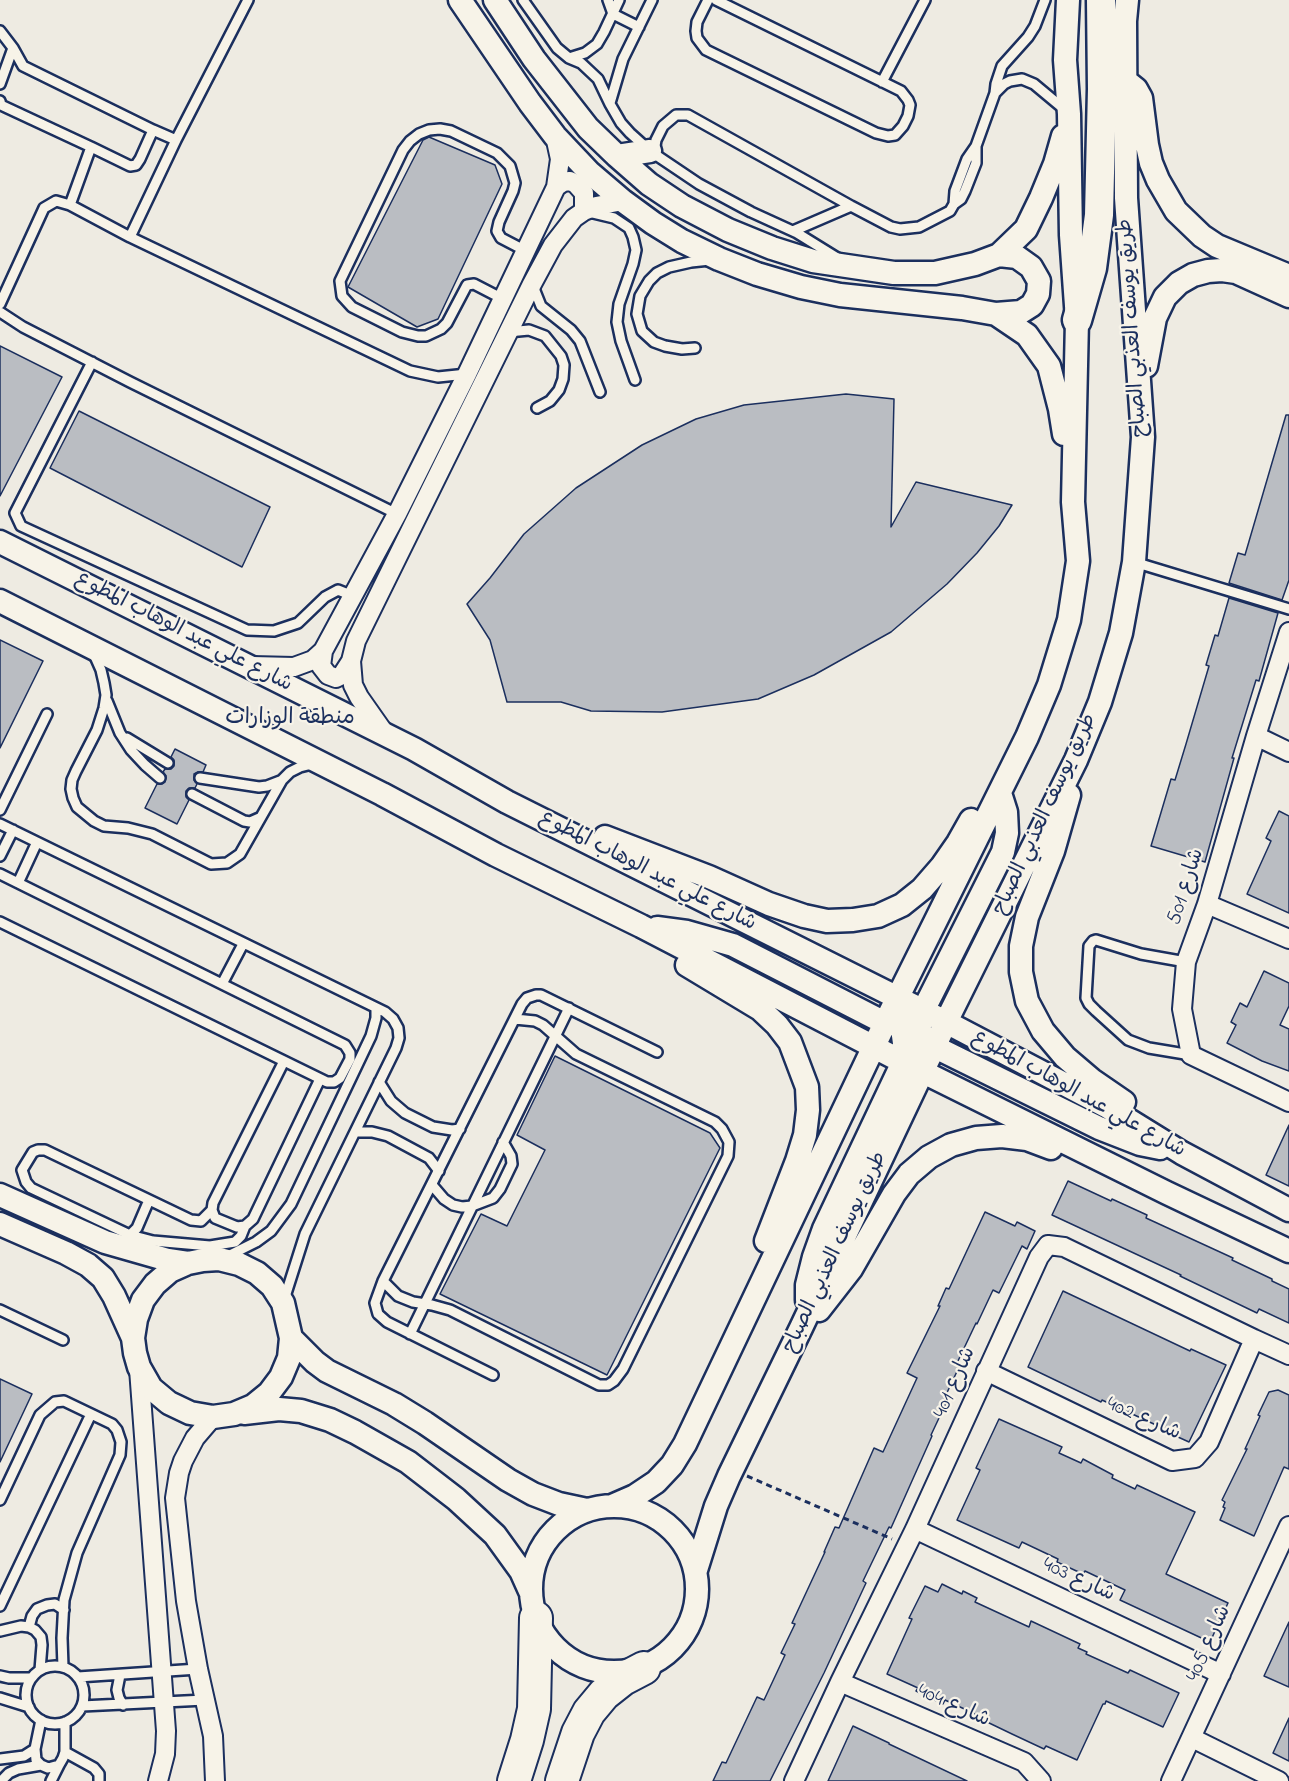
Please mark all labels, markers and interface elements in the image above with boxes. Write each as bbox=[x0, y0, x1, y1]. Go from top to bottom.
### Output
street label: طريق يوسف العذبي الصباح bbox=[1114, 218, 1154, 438]
street label: شارع علي عبد الوهاب المطوع bbox=[70, 567, 296, 699]
district label: منطقة الوزارات bbox=[225, 706, 355, 732]
street label: طريق يوسف العذبي الصباح bbox=[988, 710, 1104, 920]
street label: شارع علي عبد الوهاب المطوع bbox=[534, 806, 760, 938]
street label: شارع 501 bbox=[1163, 846, 1211, 928]
street label: شارع علي عبد الوهاب المطوع bbox=[967, 1026, 1189, 1164]
street label: طريق يوسف العذبي الصباح bbox=[778, 1148, 894, 1358]
street label: شارع 401 bbox=[929, 1344, 983, 1422]
street label: شارع 402 bbox=[1102, 1392, 1184, 1448]
street label: شارع 403 bbox=[1038, 1553, 1118, 1609]
street label: شارع 405 bbox=[1182, 1602, 1238, 1686]
street label: شارع 404 bbox=[913, 1680, 993, 1734]

